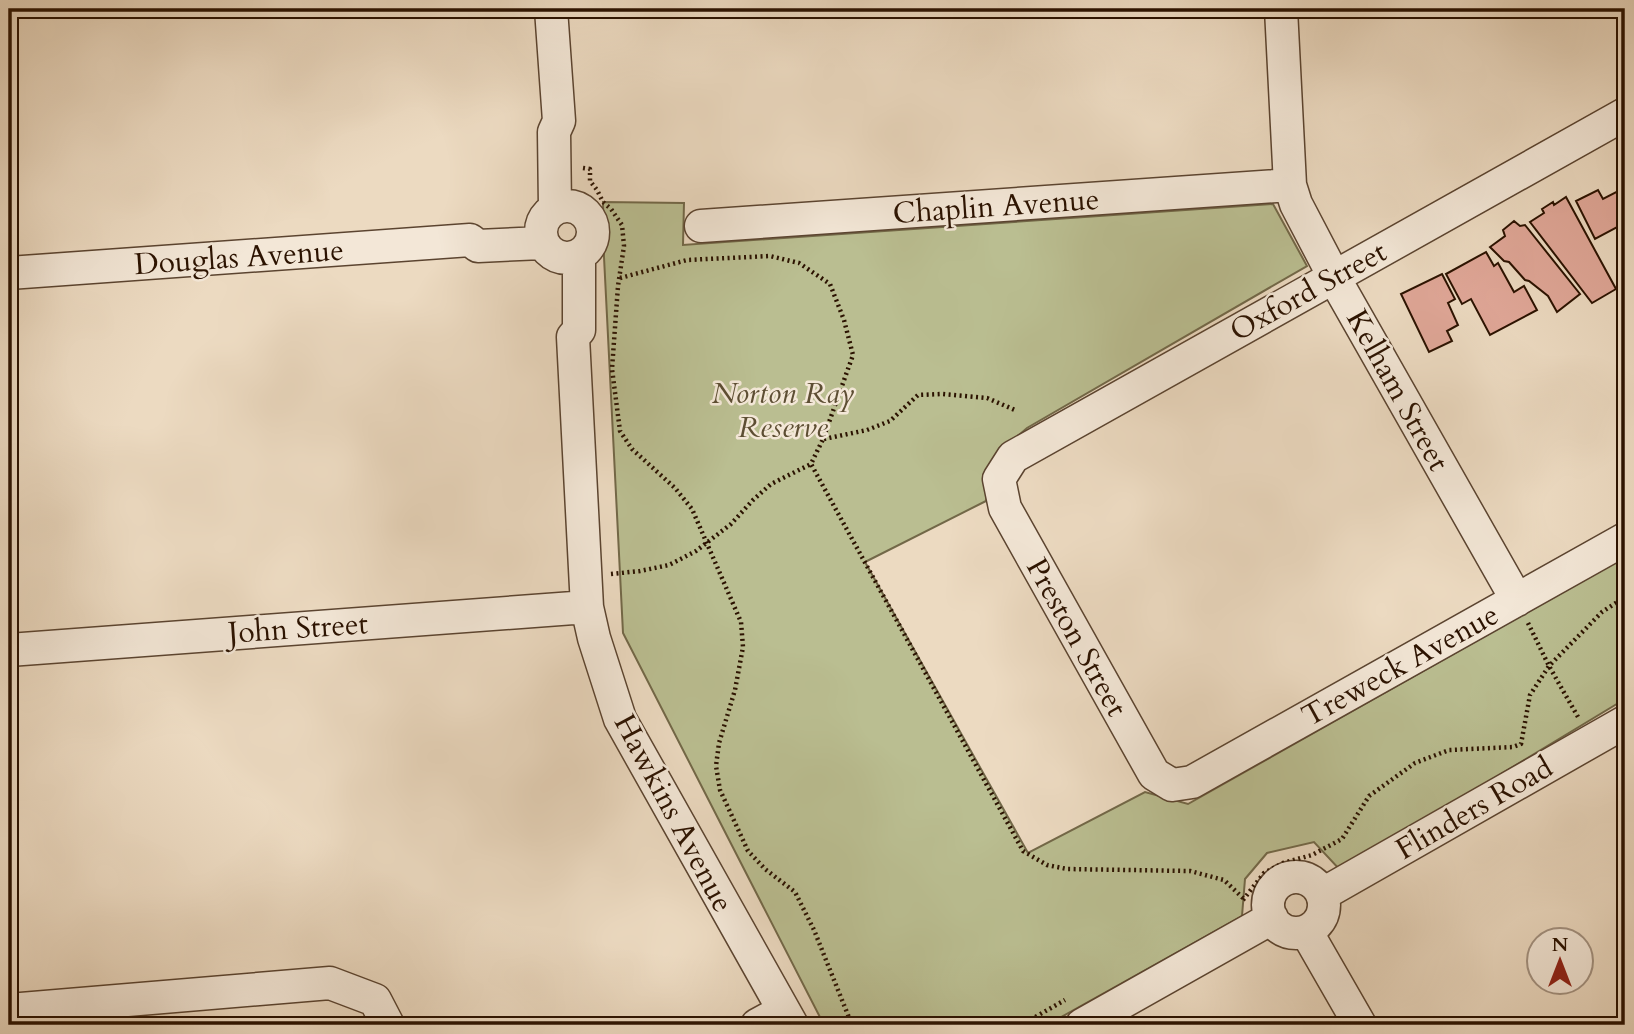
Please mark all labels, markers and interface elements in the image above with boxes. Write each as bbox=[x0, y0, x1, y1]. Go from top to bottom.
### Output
street label: Chaplin Avenue bbox=[891, 179, 1101, 234]
street label: Douglas Avenue bbox=[133, 230, 345, 285]
street label: Oxford Street bbox=[1223, 231, 1394, 351]
street label: Kelham Street bbox=[1336, 302, 1459, 479]
park label: Norton Ray Reserve bbox=[712, 373, 855, 448]
street label: Preston Street bbox=[1016, 551, 1137, 724]
street label: Treweck Avenue bbox=[1294, 594, 1506, 737]
street label: John Street bbox=[223, 603, 370, 654]
street label: Hawkins Avenue bbox=[604, 707, 743, 920]
street label: Flinders Road bbox=[1388, 747, 1560, 870]
north arrow bbox=[1526, 926, 1596, 996]
text: N bbox=[1552, 932, 1569, 958]

